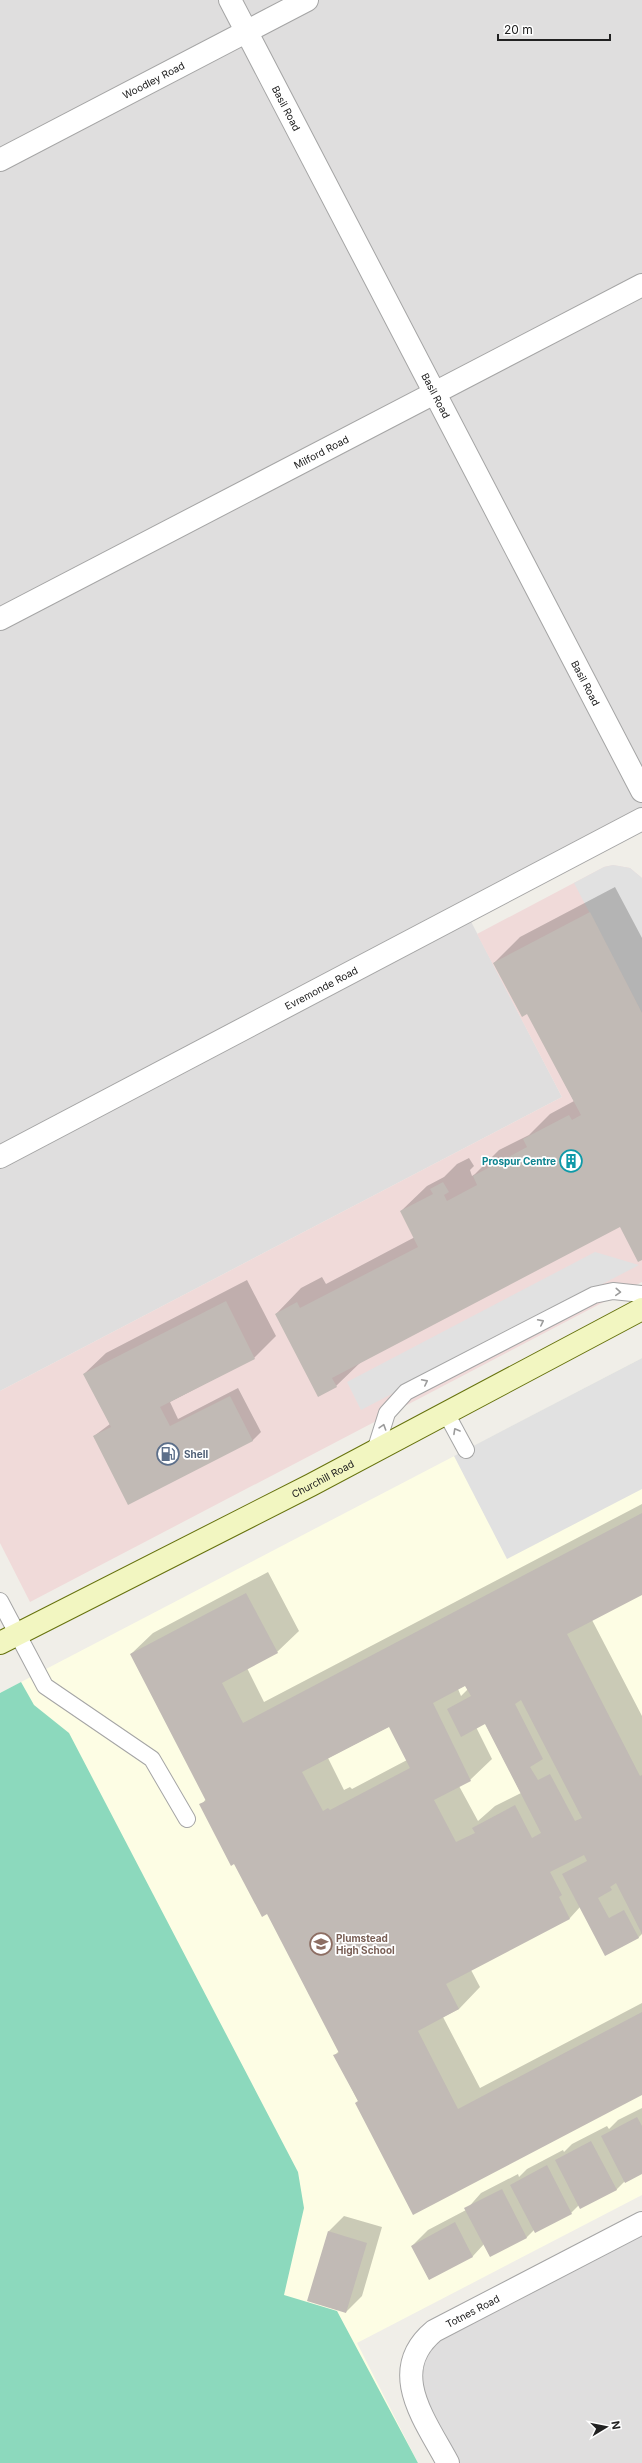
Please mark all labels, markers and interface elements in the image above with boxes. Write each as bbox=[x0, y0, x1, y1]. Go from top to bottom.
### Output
scale bar bbox=[498, 16, 610, 42]
text: 20 m bbox=[504, 22, 533, 37]
street label: Woodley Road bbox=[120, 59, 186, 101]
street label: Basil Road bbox=[270, 84, 303, 133]
street label: Basil Road bbox=[419, 371, 453, 420]
street label: Milford Road bbox=[292, 433, 351, 471]
street label: Basil Road bbox=[569, 658, 602, 708]
street label: Evremonde Road bbox=[283, 964, 360, 1012]
building icon: Prospur Centre bbox=[558, 1148, 584, 1174]
place label: Prospur Centre bbox=[482, 1155, 556, 1167]
one-way arrow bbox=[615, 1287, 621, 1296]
one-way arrow bbox=[536, 1319, 544, 1327]
one-way arrow bbox=[421, 1379, 428, 1387]
one-way arrow bbox=[378, 1423, 386, 1430]
one-way arrow bbox=[453, 1428, 460, 1435]
fuel station icon: Shell bbox=[155, 1441, 181, 1467]
place label: Shell bbox=[184, 1448, 208, 1460]
street label: Churchill Road bbox=[289, 1457, 356, 1500]
school or university icon: Plumstead High School bbox=[308, 1931, 334, 1957]
place label: Plumstead High School bbox=[336, 1932, 395, 1957]
street label: Totnes Road bbox=[444, 2292, 501, 2330]
north arrow bbox=[586, 2407, 626, 2447]
text: N bbox=[608, 2420, 623, 2431]

